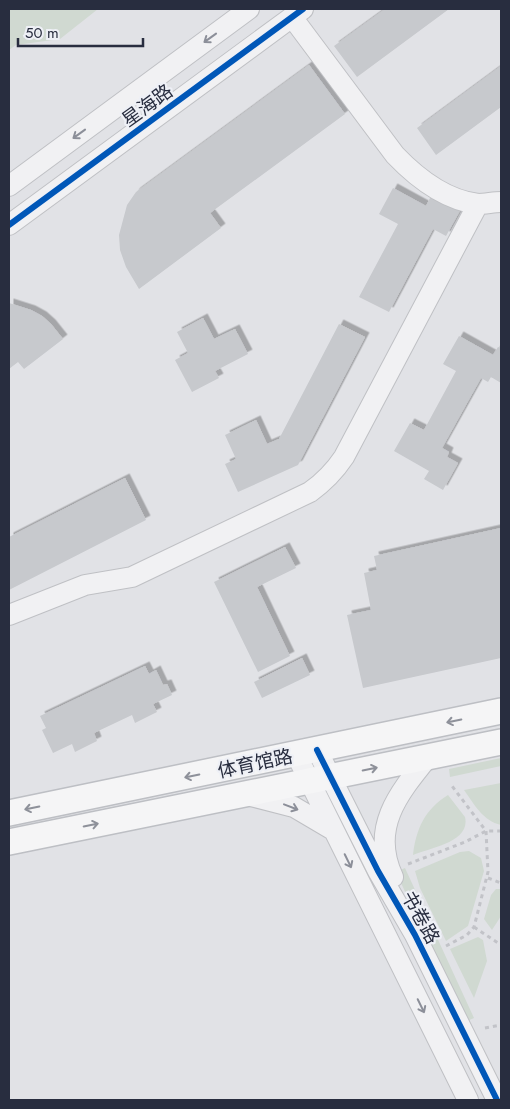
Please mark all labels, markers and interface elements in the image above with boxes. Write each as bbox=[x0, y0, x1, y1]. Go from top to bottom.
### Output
scale bar bbox=[18, 15, 142, 47]
text: 50 m bbox=[25, 22, 59, 44]
one-way arrow bbox=[203, 33, 217, 43]
street label: 星海路 bbox=[116, 78, 178, 133]
one-way arrow bbox=[72, 129, 86, 139]
one-way arrow bbox=[446, 717, 462, 726]
street label: 体育馆路 bbox=[215, 742, 295, 785]
one-way arrow bbox=[362, 764, 378, 773]
one-way arrow bbox=[184, 771, 200, 781]
one-way arrow bbox=[283, 803, 298, 812]
one-way arrow bbox=[25, 804, 41, 813]
one-way arrow bbox=[82, 820, 98, 830]
one-way arrow bbox=[344, 853, 354, 868]
street label: 书卷路 bbox=[395, 886, 446, 949]
one-way arrow bbox=[417, 998, 426, 1013]

